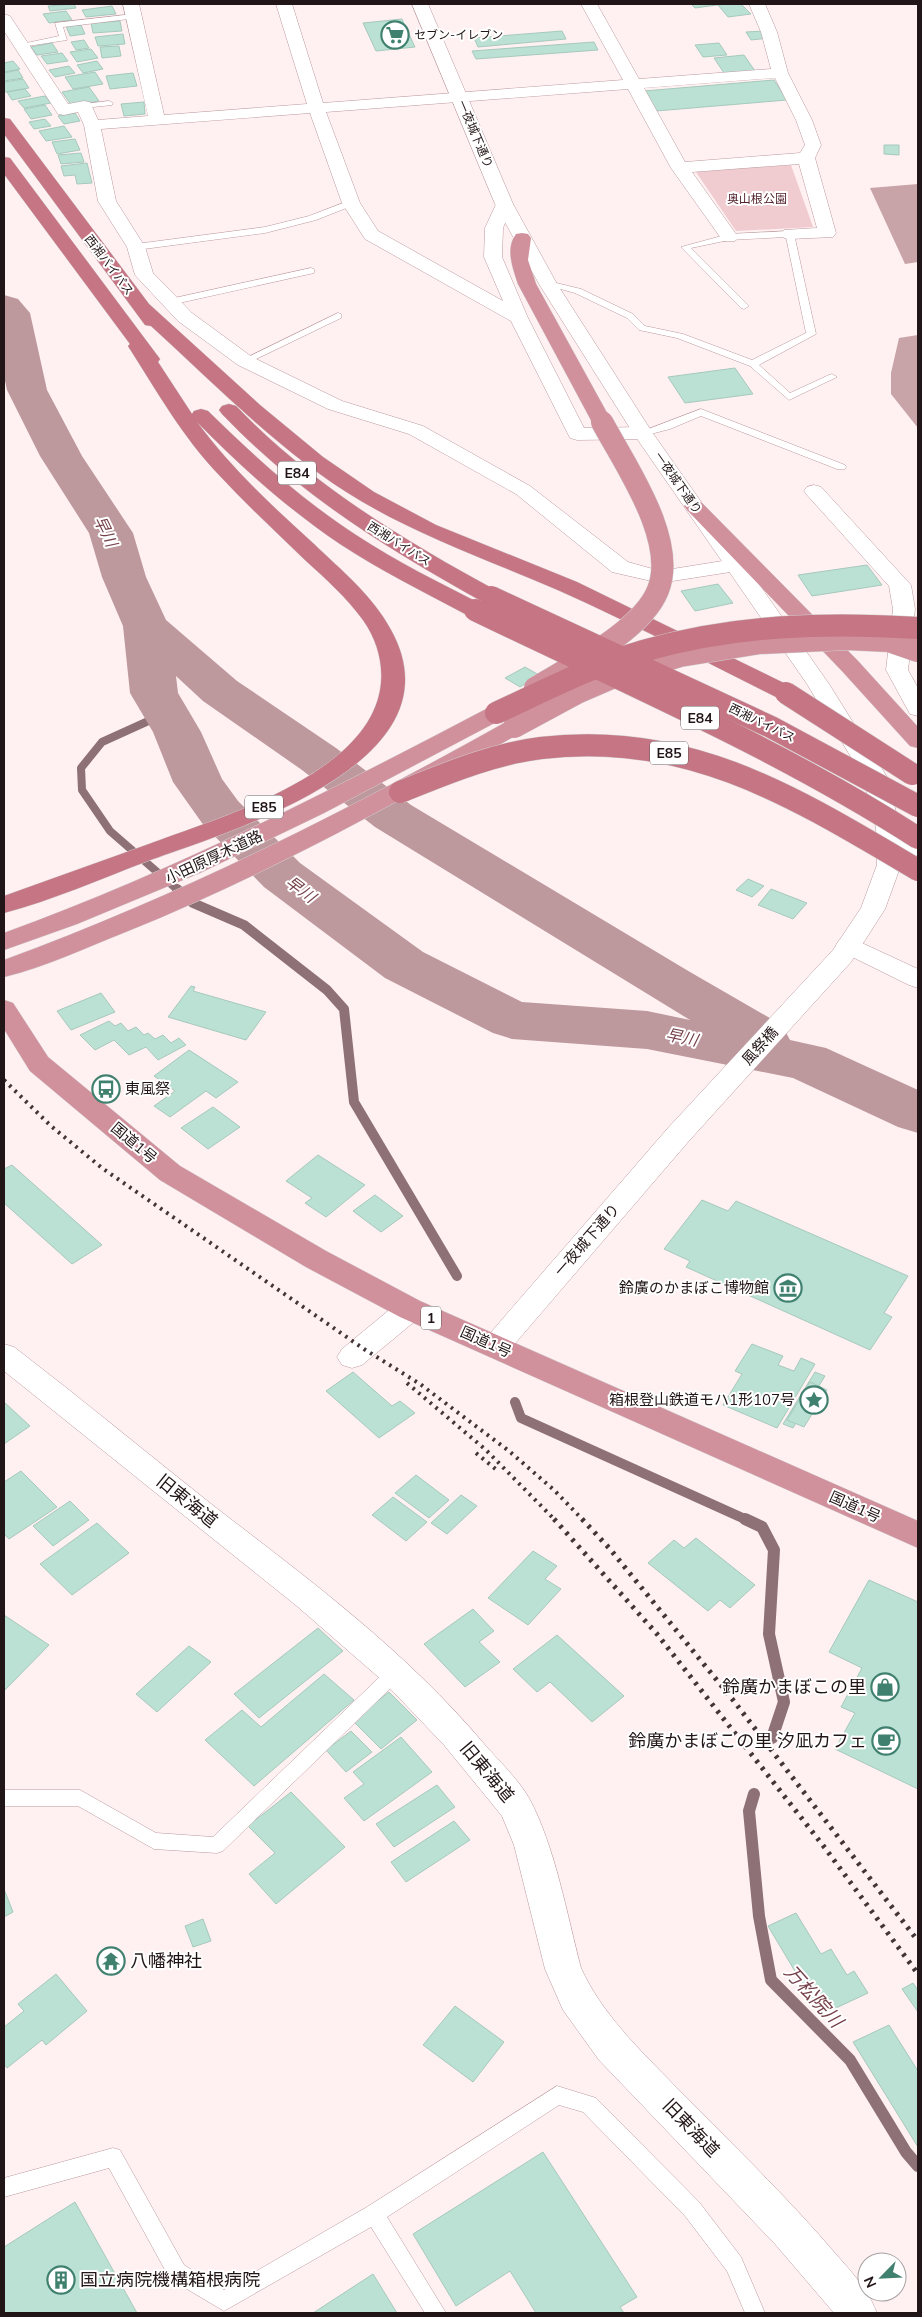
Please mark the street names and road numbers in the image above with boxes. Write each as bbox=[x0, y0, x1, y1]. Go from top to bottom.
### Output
street label: 一夜城下通り bbox=[454, 98, 496, 170]
street label: 西湘バイパス bbox=[82, 232, 137, 298]
street label: 一夜城下通り bbox=[652, 449, 705, 517]
road number: E84 bbox=[278, 462, 316, 484]
street label: 西湘バイパス bbox=[365, 518, 434, 569]
street label: 西湘バイパス bbox=[727, 700, 798, 745]
road number: E84 bbox=[681, 706, 719, 730]
road number: E85 bbox=[650, 741, 688, 764]
road number: E85 bbox=[245, 796, 283, 819]
street label: 小田原厚木道路 bbox=[162, 826, 265, 887]
street label: 風祭橋 bbox=[738, 1023, 782, 1069]
street label: 国道1号 bbox=[108, 1118, 161, 1167]
street label: 一夜城下通り bbox=[550, 1199, 623, 1280]
road number: 1 bbox=[421, 1306, 441, 1330]
street label: 国道1号 bbox=[458, 1322, 515, 1361]
street label: 旧東海道 bbox=[152, 1469, 223, 1532]
street label: 国道1号 bbox=[827, 1487, 884, 1526]
street label: 旧東海道 bbox=[455, 1737, 519, 1807]
street label: 旧東海道 bbox=[658, 2094, 725, 2162]

